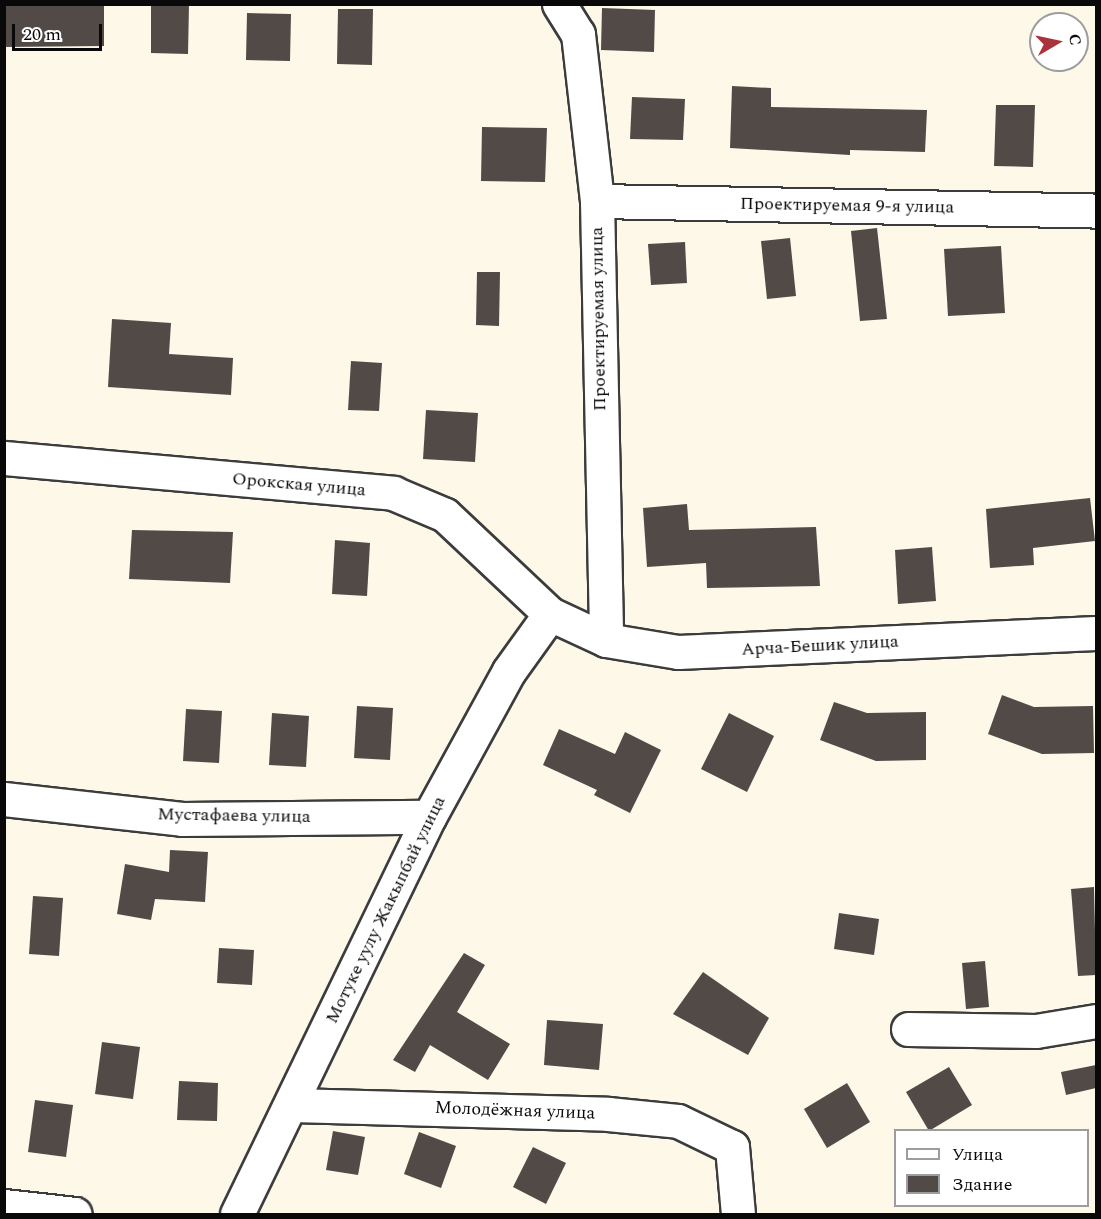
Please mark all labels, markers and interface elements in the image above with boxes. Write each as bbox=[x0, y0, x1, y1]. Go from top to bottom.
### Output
scale bar bbox=[15, 12, 105, 50]
north arrow bbox=[1029, 12, 1089, 72]
text: 20 m bbox=[23, 21, 61, 48]
text: С bbox=[1062, 32, 1088, 47]
street label: Проектируемая 9-я улица bbox=[740, 193, 954, 219]
street label: Проектируемая улица bbox=[587, 227, 611, 411]
street label: Орокская улица bbox=[231, 468, 367, 502]
street label: Арча-Бешик улица bbox=[741, 631, 899, 661]
street label: Мотуке уулу Жакыпбай улица bbox=[321, 793, 451, 1027]
street label: Мустафаева улица bbox=[157, 804, 311, 828]
street label: Молодёжная улица bbox=[434, 1097, 596, 1125]
legend bbox=[894, 1129, 1089, 1207]
text: Улица bbox=[952, 1141, 1003, 1168]
text: Здание bbox=[952, 1171, 1012, 1198]

